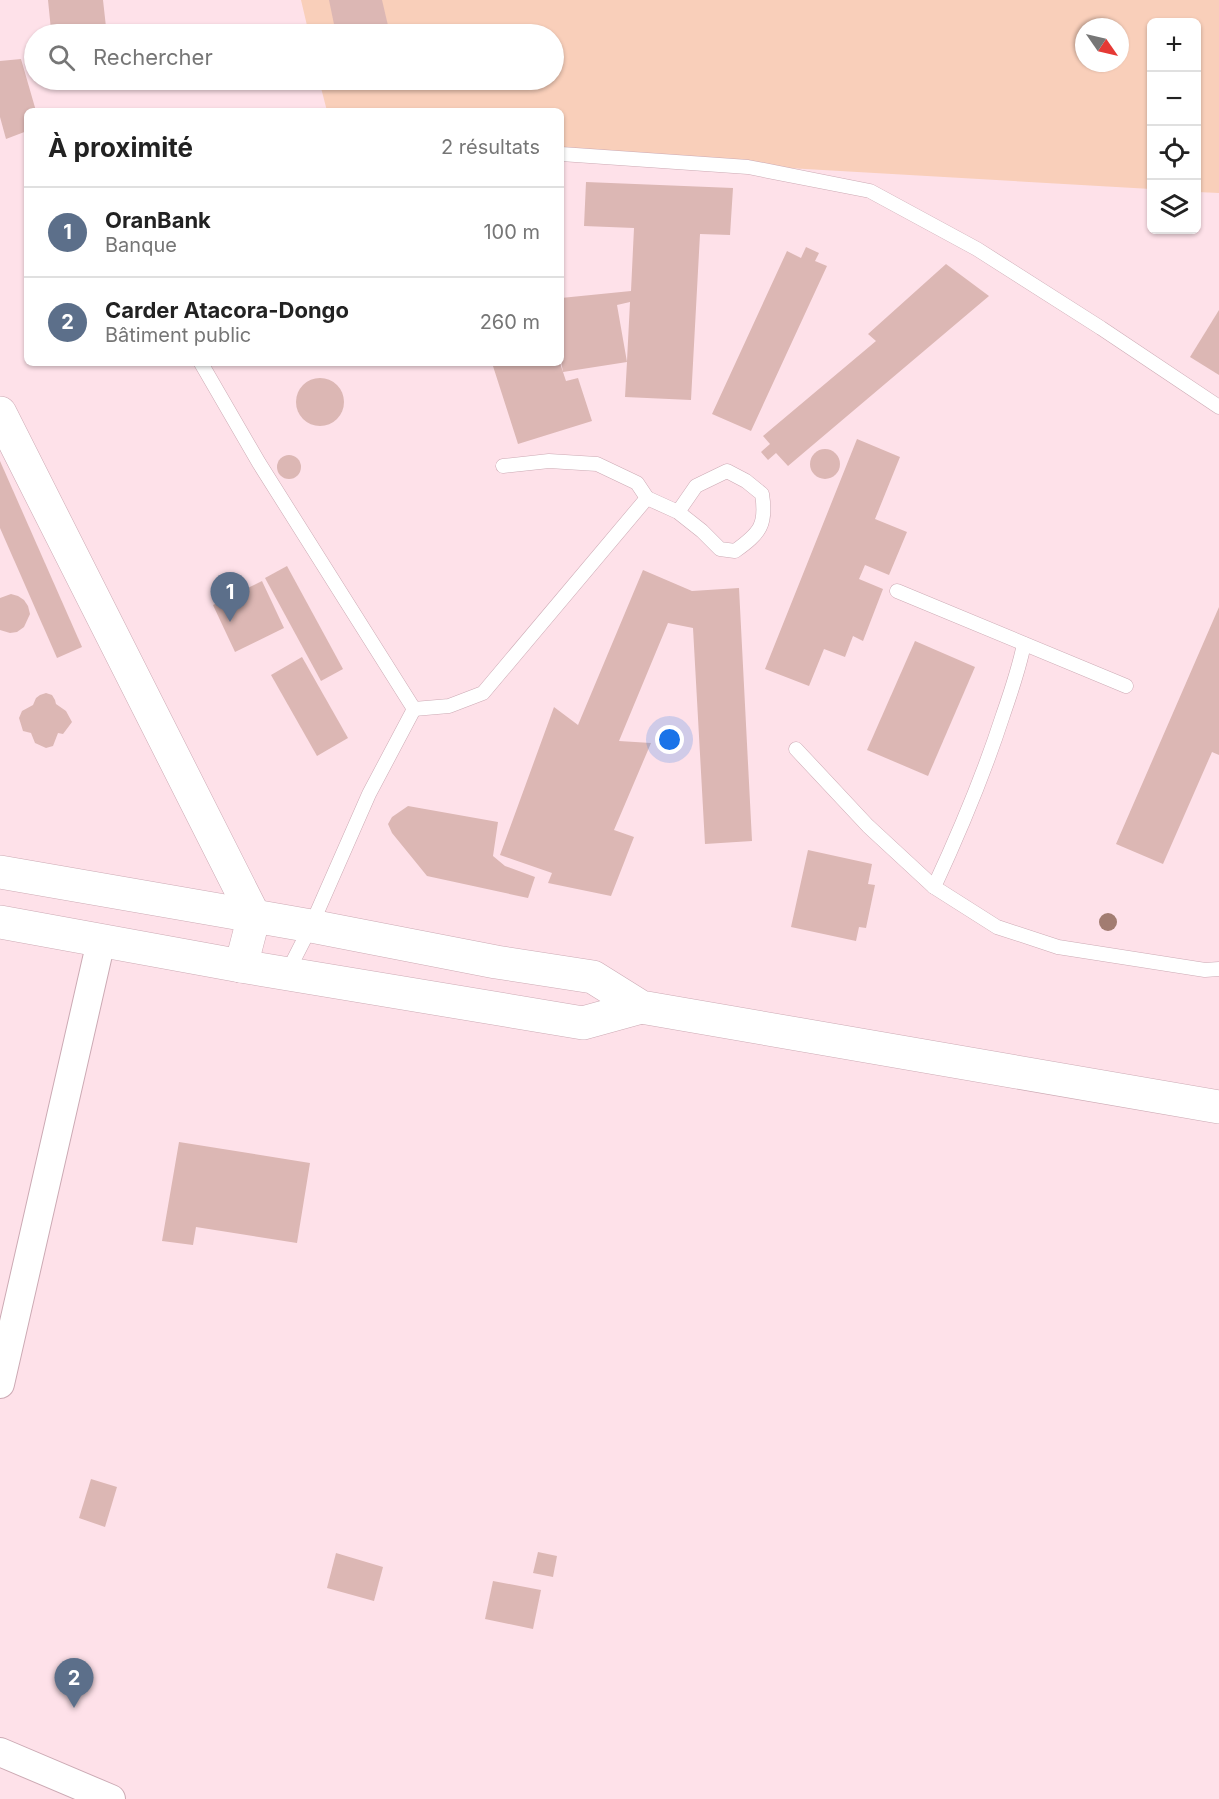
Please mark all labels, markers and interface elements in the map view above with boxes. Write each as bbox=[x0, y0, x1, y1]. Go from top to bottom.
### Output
north arrow bbox=[1075, 18, 1129, 72]
map controls bbox=[1147, 18, 1201, 234]
button: + bbox=[1147, 18, 1201, 72]
search box bbox=[24, 24, 564, 90]
icon: search bbox=[45, 41, 78, 74]
text: Rechercher bbox=[93, 44, 213, 70]
button: − bbox=[1147, 72, 1201, 126]
button: locate bbox=[1147, 126, 1201, 180]
text: À proximité bbox=[48, 132, 193, 163]
text: 2 résultats bbox=[441, 135, 540, 159]
button: layers bbox=[1147, 180, 1201, 234]
text: OranBank bbox=[105, 207, 211, 233]
text: 1 bbox=[63, 220, 72, 244]
text: 100 m bbox=[483, 220, 540, 244]
text: Banque bbox=[105, 233, 177, 257]
text: Carder Atacora-Dongo bbox=[105, 297, 349, 323]
text: 2 bbox=[61, 310, 74, 334]
text: 260 m bbox=[480, 310, 540, 334]
text: Bâtiment public bbox=[105, 323, 251, 347]
pin: 1 bbox=[210, 572, 250, 622]
your location bbox=[655, 725, 684, 754]
pin: 2 bbox=[54, 1658, 94, 1708]

